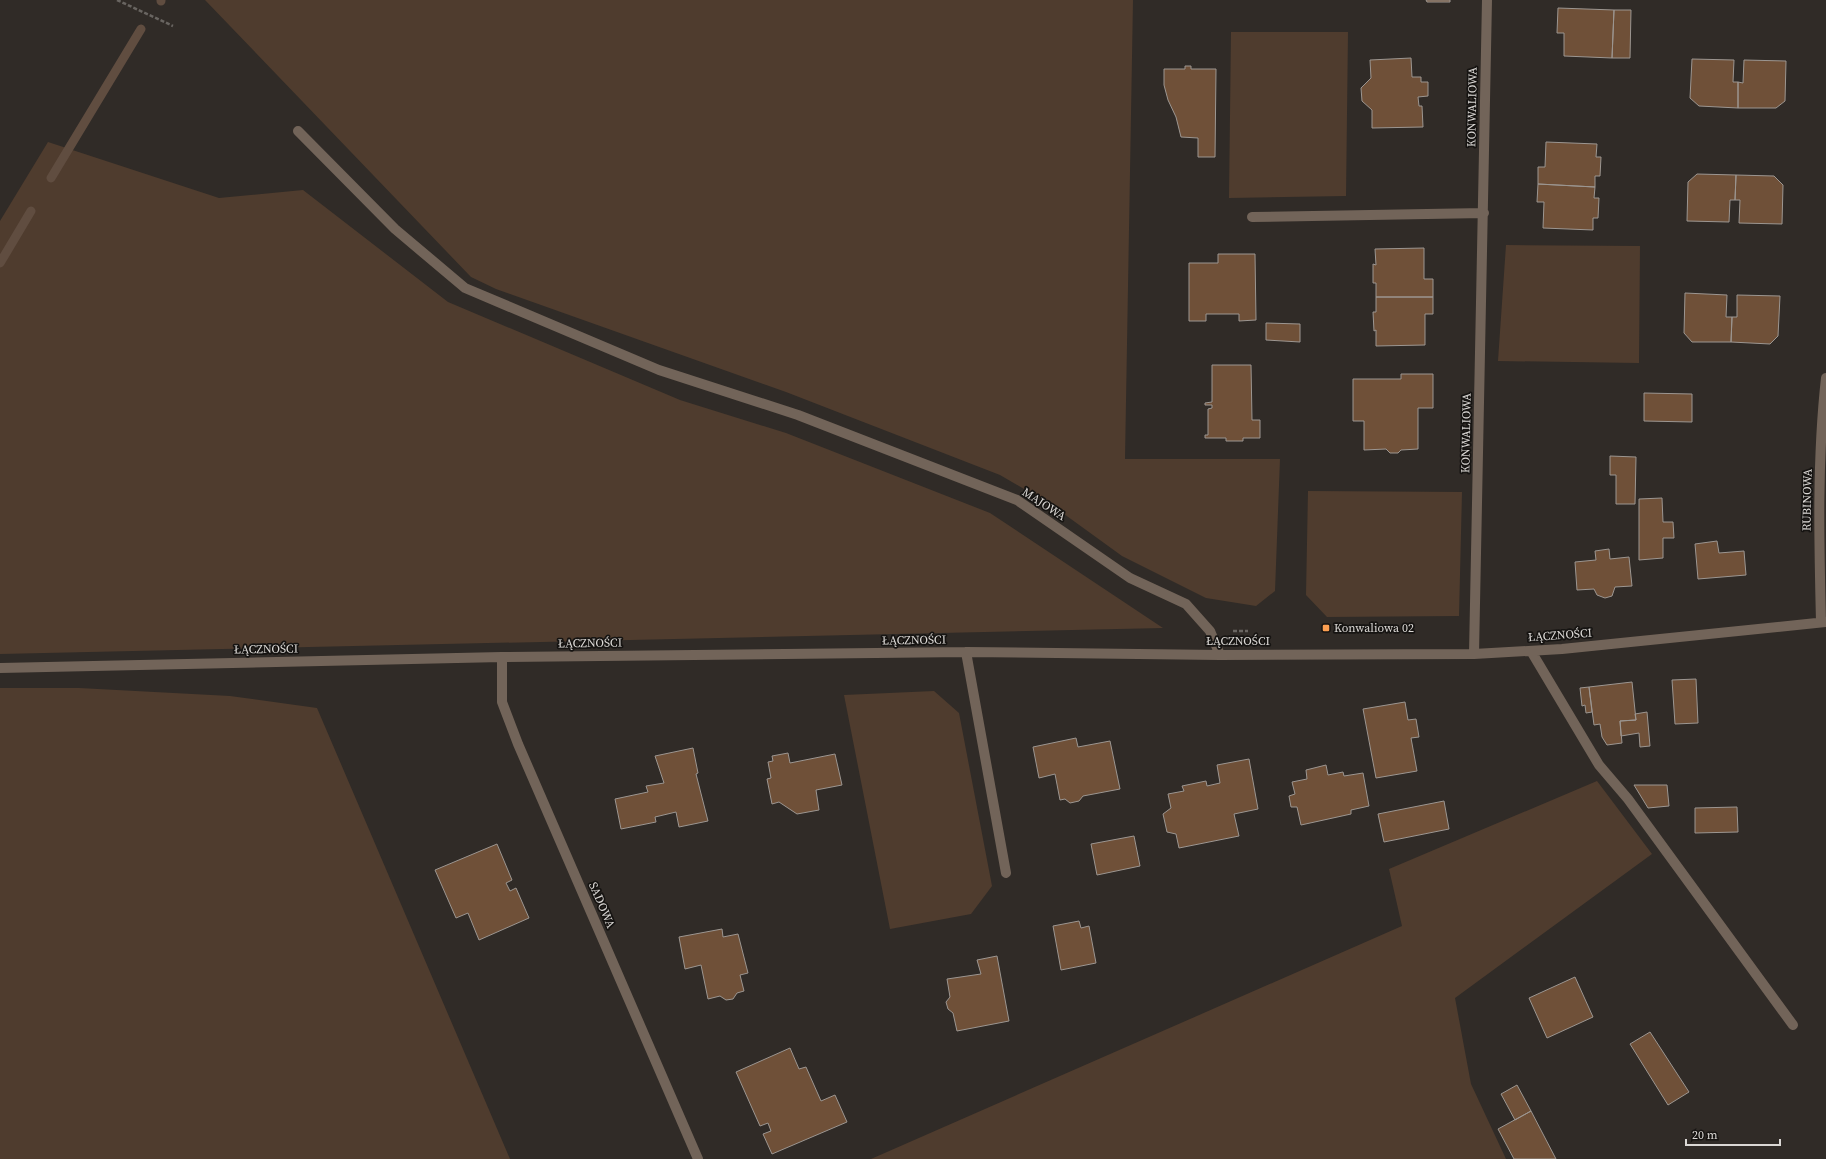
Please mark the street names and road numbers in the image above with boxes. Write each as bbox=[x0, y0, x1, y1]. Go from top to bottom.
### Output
street label: KONWALIOWA bbox=[1463, 67, 1481, 147]
street label: KONWALIOWA bbox=[1457, 393, 1475, 473]
street label: RUBINOWA bbox=[1798, 469, 1816, 531]
street label: MAJOWA bbox=[1019, 484, 1069, 524]
street label: ŁĄCZNOŚCI bbox=[1527, 625, 1593, 645]
street label: ŁĄCZNOŚCI bbox=[882, 631, 946, 649]
street label: ŁĄCZNOŚCI bbox=[1206, 633, 1270, 649]
street label: ŁĄCZNOŚCI bbox=[558, 634, 622, 652]
street label: ŁĄCZNOŚCI bbox=[234, 640, 298, 658]
street label: SADOWA bbox=[585, 879, 619, 931]

